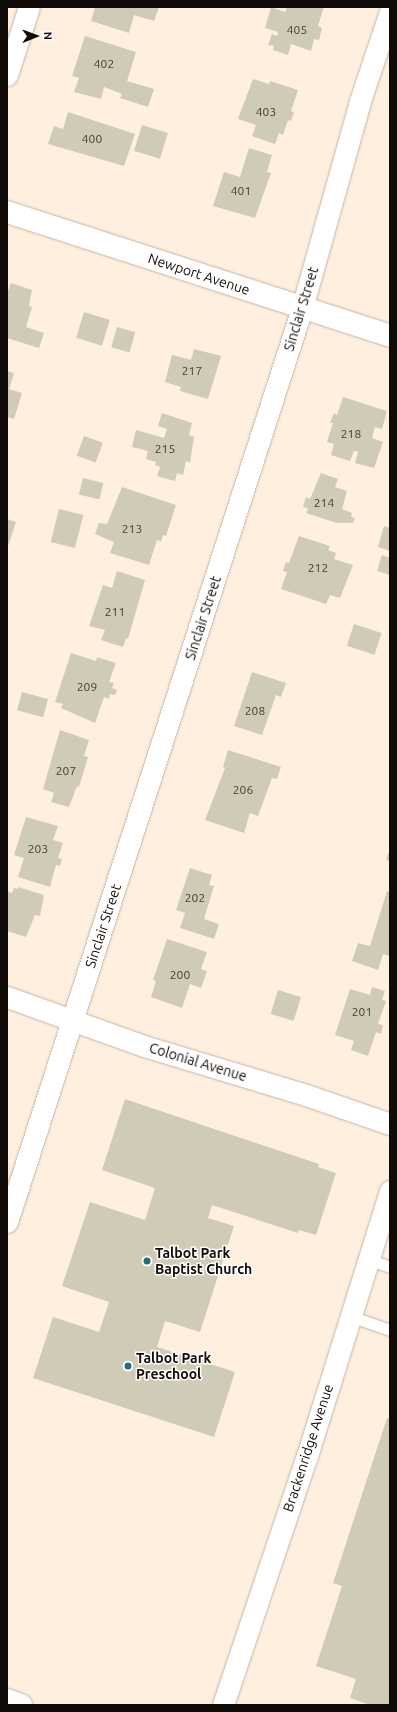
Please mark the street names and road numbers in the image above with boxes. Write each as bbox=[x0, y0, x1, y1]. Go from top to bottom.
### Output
street label: Newport Avenue bbox=[146, 250, 252, 298]
street label: Sinclair Street bbox=[280, 265, 322, 353]
street label: Sinclair Street bbox=[182, 574, 224, 662]
street label: Sinclair Street bbox=[82, 882, 124, 970]
street label: Colonial Avenue bbox=[147, 1039, 249, 1085]
street label: Brackenridge Avenue bbox=[279, 1382, 337, 1514]

